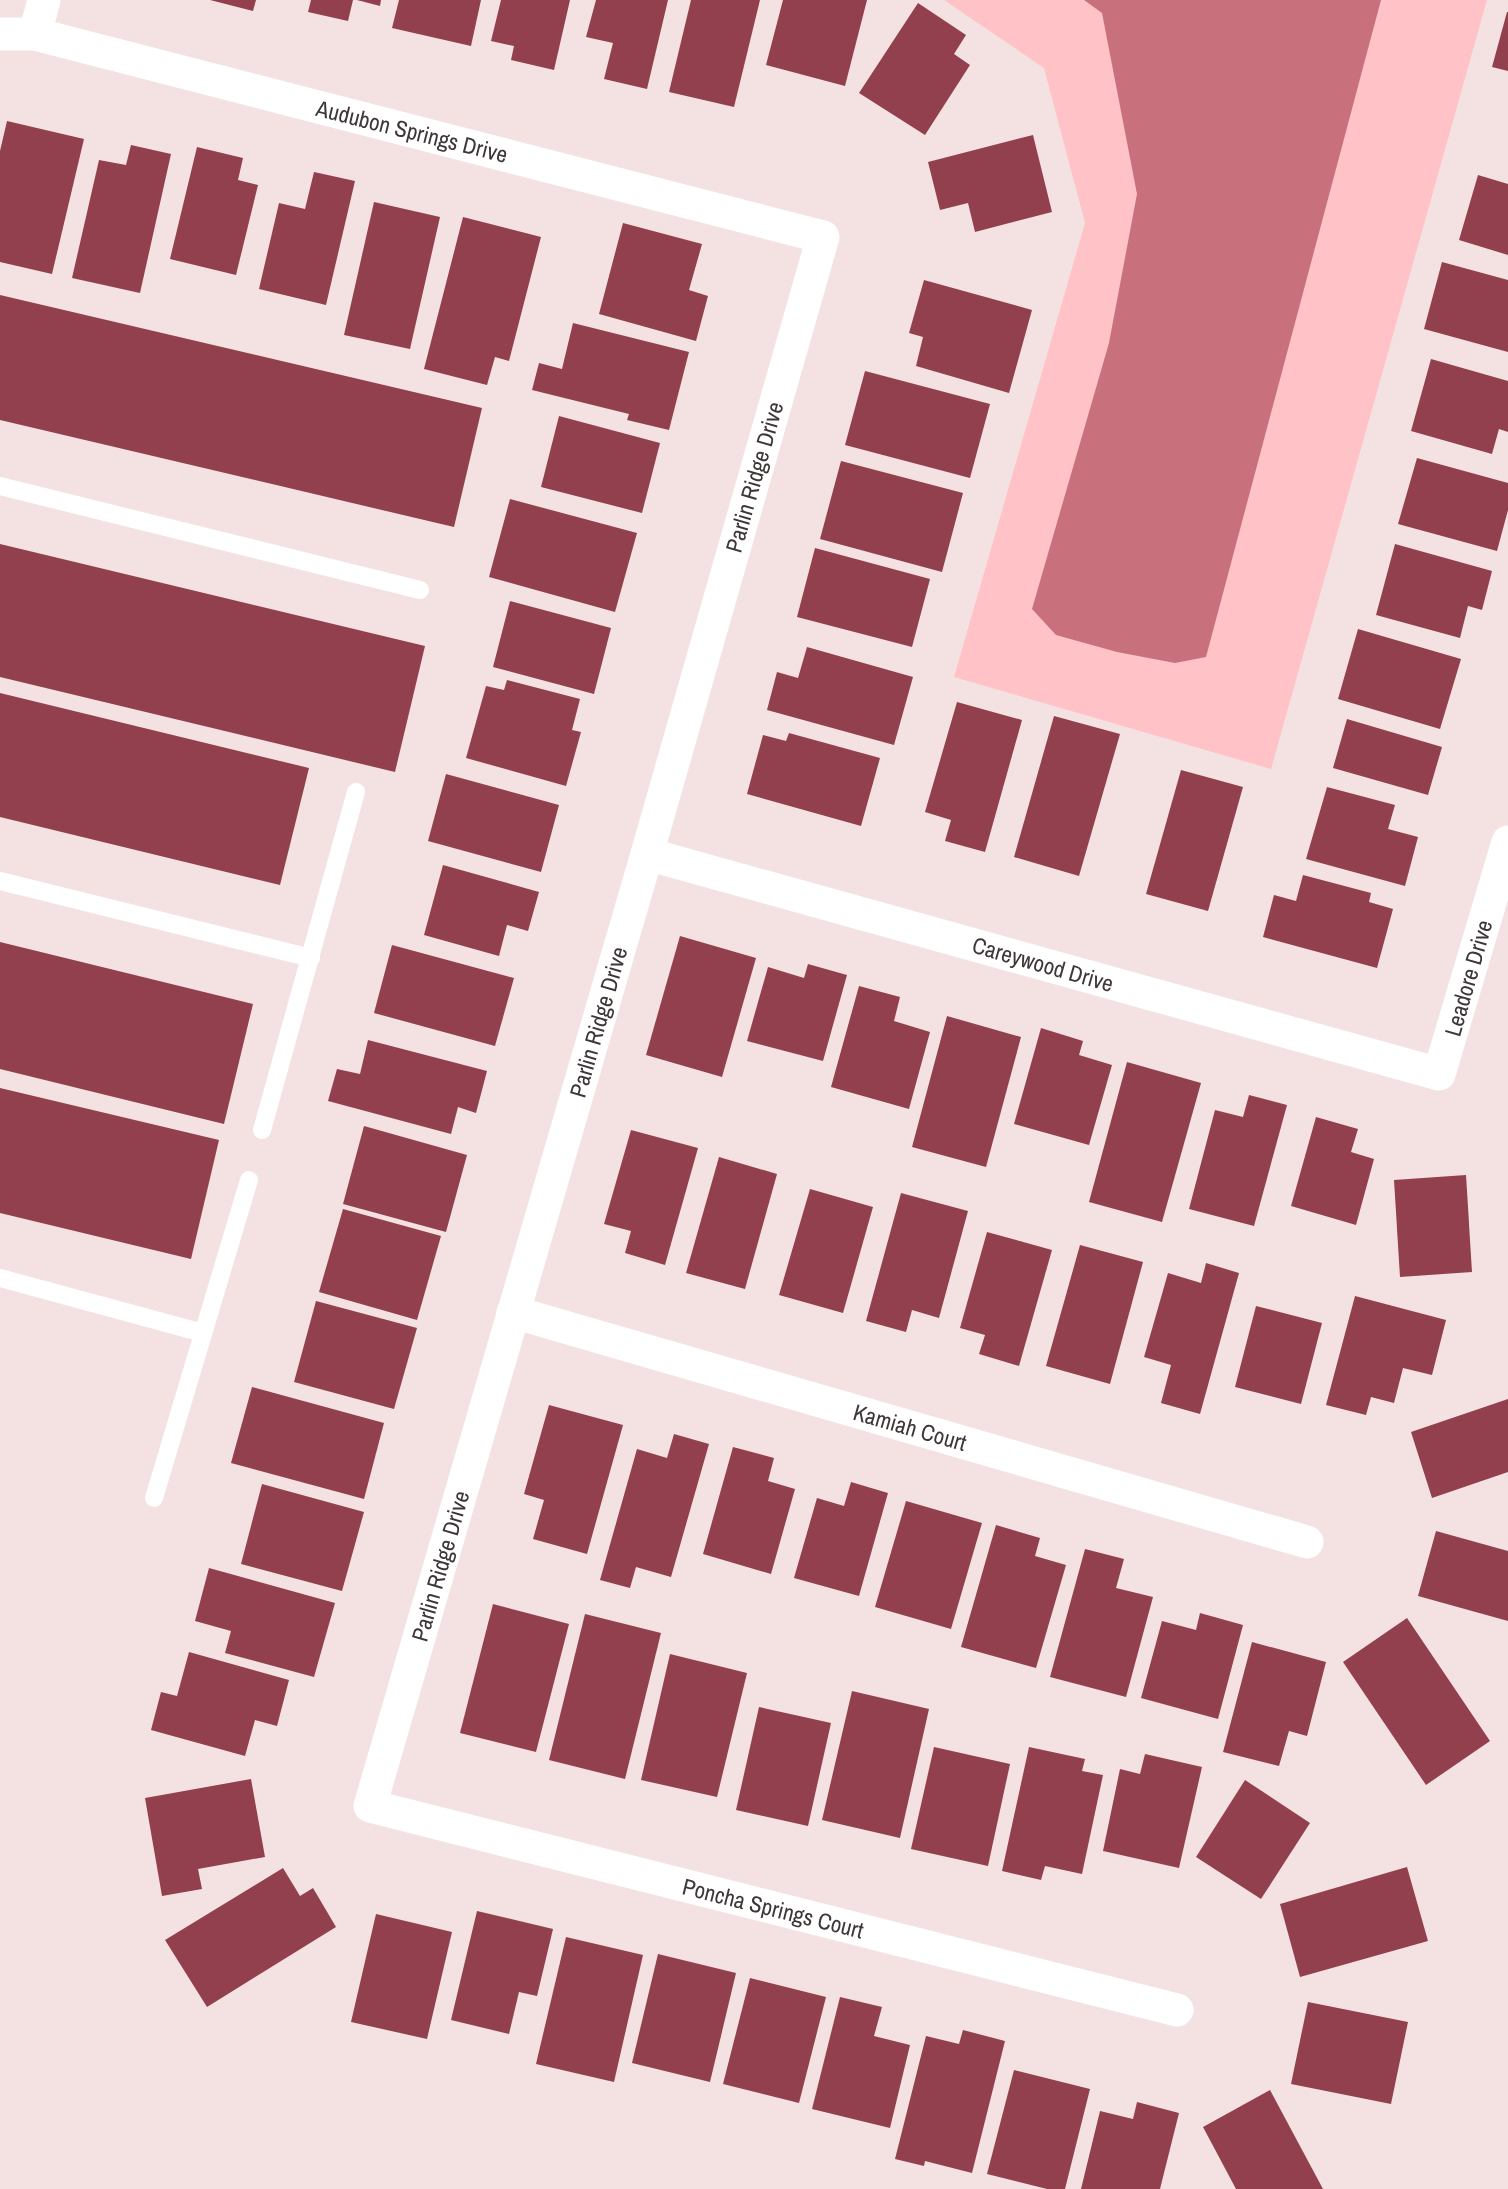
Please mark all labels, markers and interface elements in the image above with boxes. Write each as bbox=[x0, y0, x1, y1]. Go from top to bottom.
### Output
street label: Audubon Springs Drive bbox=[312, 92, 511, 170]
street label: Parlin Ridge Drive bbox=[718, 398, 790, 556]
street label: Leadore Drive bbox=[1437, 916, 1499, 1040]
street label: Careywood Drive bbox=[969, 929, 1117, 999]
street label: Parlin Ridge Drive bbox=[562, 943, 634, 1101]
street label: Kamiah Court bbox=[850, 1396, 970, 1458]
street label: Parlin Ridge Drive bbox=[404, 1487, 476, 1645]
street label: Poncha Springs Court bbox=[679, 1871, 867, 1945]

